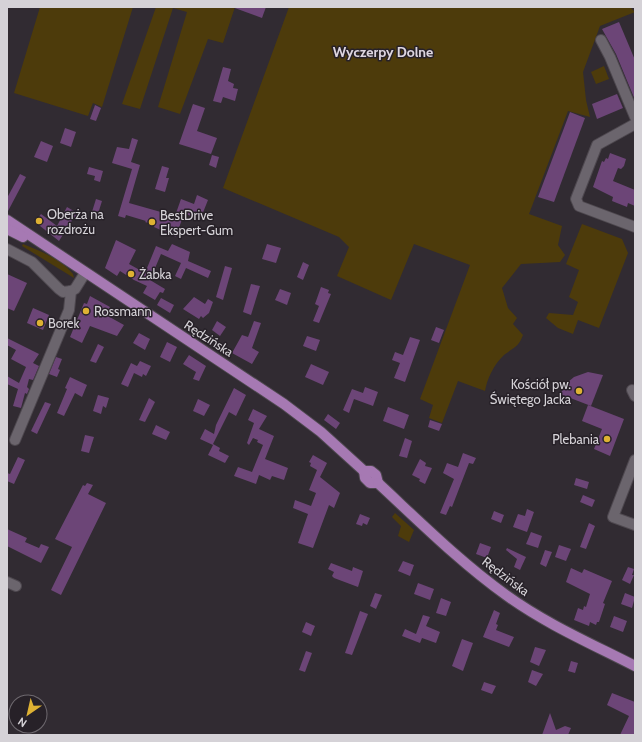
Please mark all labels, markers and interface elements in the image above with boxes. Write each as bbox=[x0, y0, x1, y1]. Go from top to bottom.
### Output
district label: Wyczerpy Dolne bbox=[333, 43, 433, 61]
place label: Oberża na rozdrożu bbox=[47, 206, 104, 237]
place label: BestDrive Ekspert-Gum bbox=[160, 207, 233, 238]
marker: Oberża na rozdrożu bbox=[34, 216, 44, 226]
marker: BestDrive Ekspert-Gum bbox=[147, 217, 157, 227]
place label: Żabka bbox=[139, 266, 172, 282]
marker: Żabka bbox=[126, 269, 136, 279]
place label: Rossmann bbox=[94, 303, 152, 319]
marker: Rossmann bbox=[81, 306, 91, 316]
place label: Borek bbox=[48, 315, 80, 331]
street label: Rędzińska bbox=[181, 316, 237, 360]
marker: Borek bbox=[35, 318, 45, 328]
place label: Kościół pw. Świętego Jacka bbox=[490, 376, 572, 407]
marker: Kościół pw. Świętego Jacka bbox=[574, 386, 584, 396]
place label: Plebania bbox=[552, 431, 600, 447]
marker: Plebania bbox=[602, 434, 612, 444]
street label: Rędzińska bbox=[479, 553, 533, 599]
north arrow bbox=[8, 694, 48, 734]
text: N bbox=[15, 714, 30, 730]

